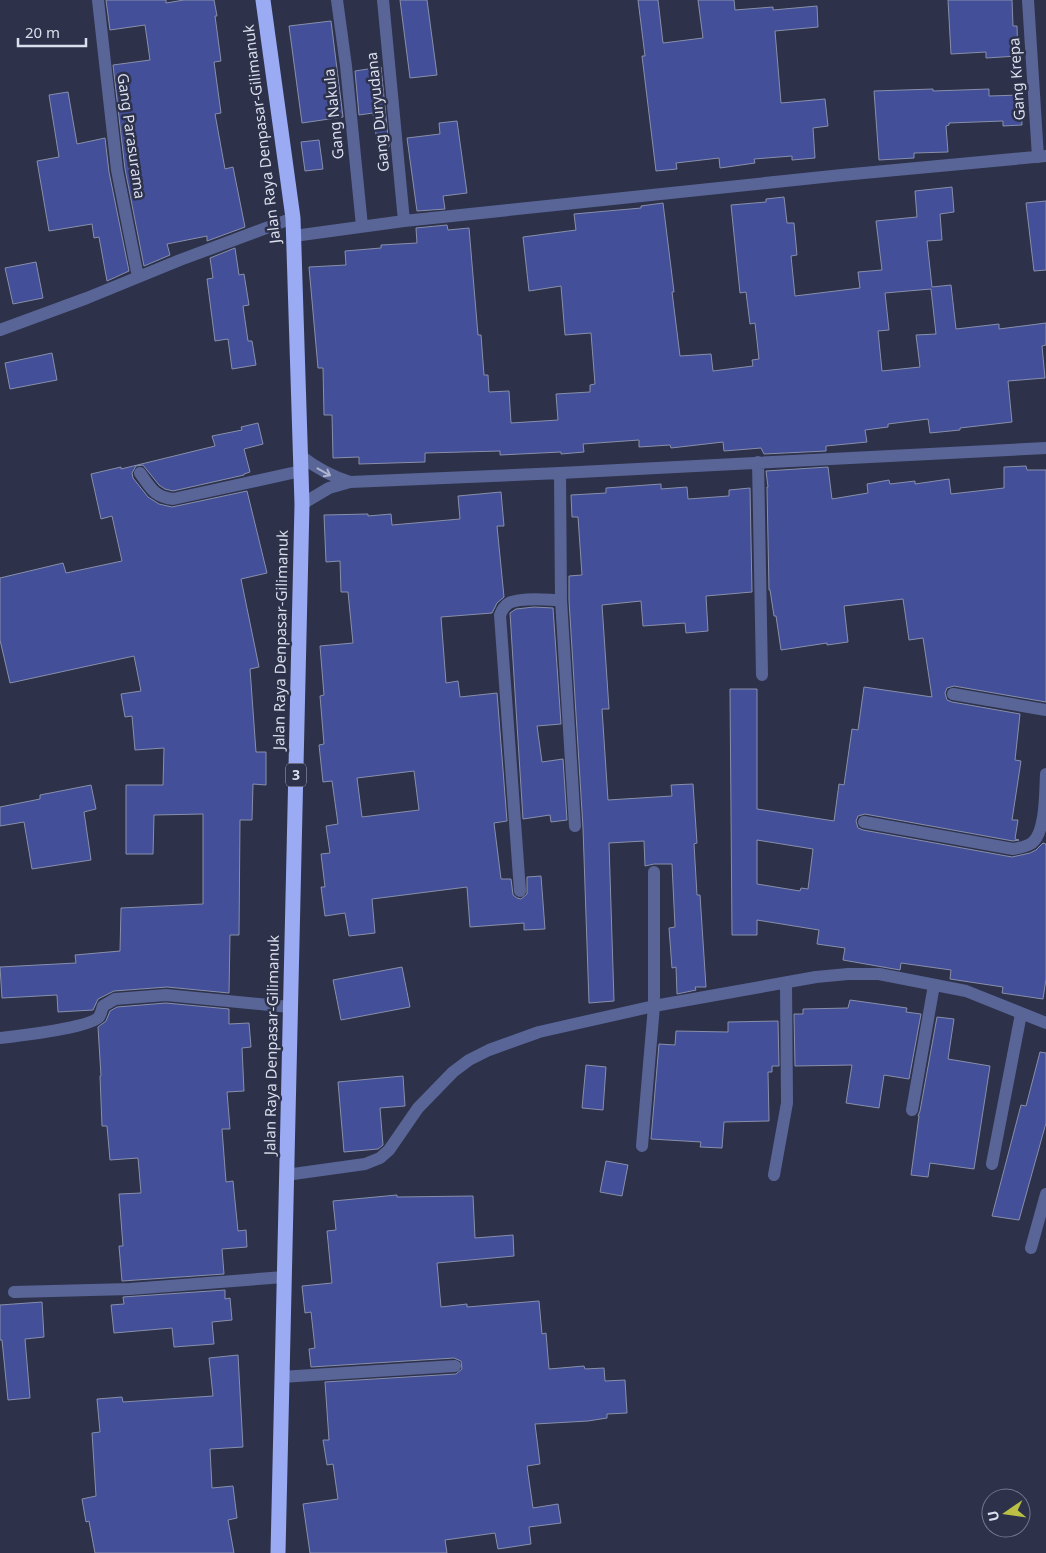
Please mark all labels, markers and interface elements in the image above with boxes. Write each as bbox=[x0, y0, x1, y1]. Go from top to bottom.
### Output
scale bar bbox=[18, 15, 85, 47]
text: 20 m bbox=[25, 22, 60, 42]
street label: Jalan Raya Denpasar-Gilimanuk bbox=[238, 24, 285, 247]
street label: Gang Krepa bbox=[1003, 37, 1029, 121]
street label: Gang Duryudana bbox=[361, 51, 393, 173]
street label: Gang Nakula bbox=[318, 68, 348, 160]
street label: Gang Parasurama bbox=[113, 72, 151, 200]
one-way arrow bbox=[316, 467, 331, 477]
street label: Jalan Raya Denpasar-Gilimanuk bbox=[268, 530, 292, 752]
road number: 3 bbox=[286, 764, 306, 786]
street label: Jalan Raya Denpasar-Gilimanuk bbox=[259, 935, 283, 1157]
north arrow bbox=[981, 1488, 1031, 1538]
text: U bbox=[982, 1509, 1003, 1523]

